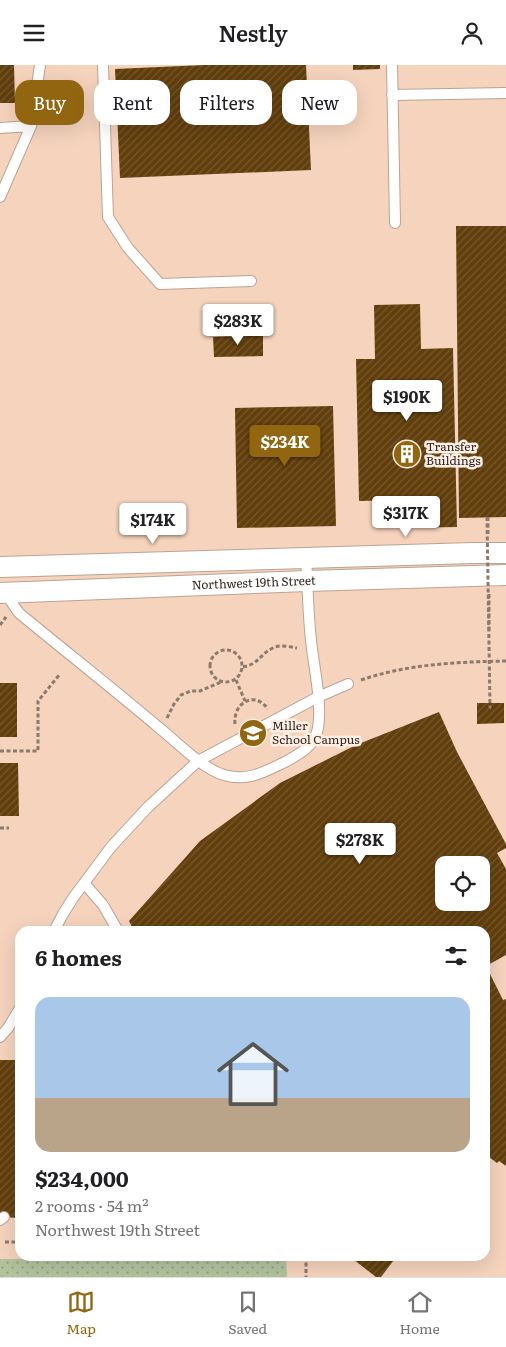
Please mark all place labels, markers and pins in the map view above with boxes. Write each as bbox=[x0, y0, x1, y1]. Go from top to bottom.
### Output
pin: $283K bbox=[203, 303, 273, 346]
pin: $190K bbox=[372, 379, 442, 422]
pin: $234K bbox=[250, 425, 320, 467]
place label: Transfer Buildings bbox=[426, 437, 481, 469]
building icon: Transfer Buildings bbox=[392, 439, 422, 469]
pin: $317K bbox=[371, 495, 441, 538]
pin: $174K bbox=[118, 503, 188, 545]
place label: Miller School Campus bbox=[272, 716, 360, 748]
school or university icon: Miller School Campus bbox=[238, 718, 268, 748]
pin: $278K bbox=[325, 823, 395, 865]

